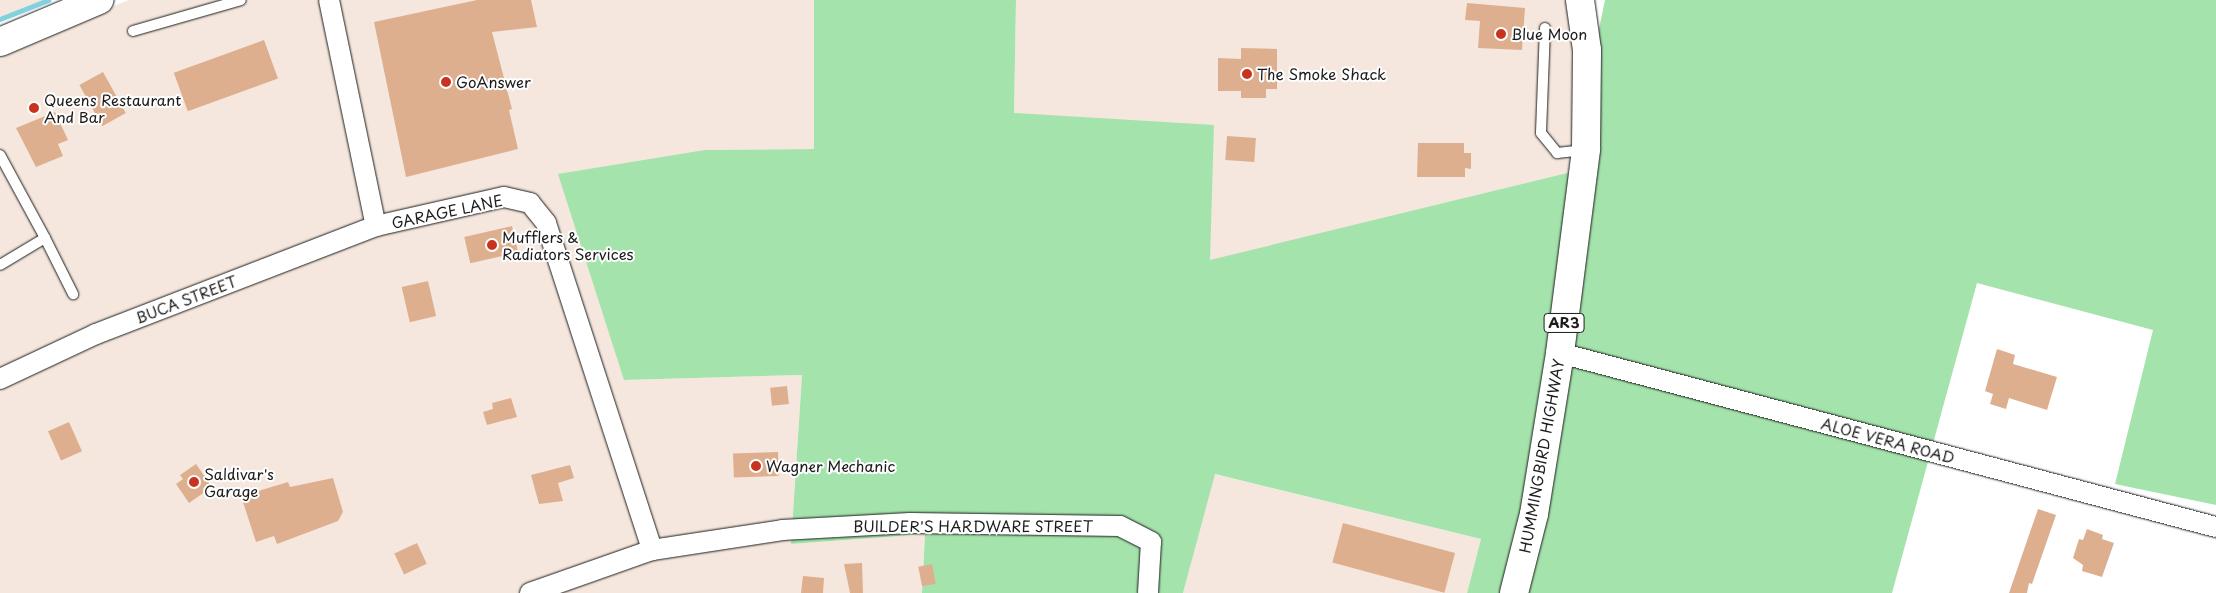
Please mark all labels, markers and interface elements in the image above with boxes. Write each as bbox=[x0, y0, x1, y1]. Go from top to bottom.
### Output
place label: Blue Moon bbox=[1511, 25, 1587, 43]
marker: Blue Moon bbox=[1495, 28, 1507, 40]
place label: The Smoke Shack bbox=[1257, 65, 1386, 83]
marker: The Smoke Shack bbox=[1241, 68, 1253, 80]
place label: GoAnswer bbox=[456, 73, 531, 91]
marker: GoAnswer bbox=[440, 76, 452, 88]
place label: Queens Restaurant And Bar bbox=[44, 90, 182, 125]
marker: Queens Restaurant And Bar bbox=[28, 102, 40, 114]
street label: GARAGE LANE bbox=[390, 191, 504, 231]
place label: Mufflers & Radiators Services bbox=[502, 227, 632, 262]
marker: Mufflers & Radiators Services bbox=[486, 239, 498, 251]
street label: BUCA STREET bbox=[132, 271, 240, 327]
road number: AR3 bbox=[1543, 312, 1585, 334]
street label: HUMMINGBIRD HIGHWAY bbox=[1515, 357, 1567, 555]
street label: ALOE VERA ROAD bbox=[1819, 413, 1957, 467]
place label: Wagner Mechanic bbox=[766, 457, 897, 475]
marker: Wagner Mechanic bbox=[750, 460, 762, 472]
place label: Saldivar's Garage bbox=[204, 464, 274, 499]
marker: Saldivar's Garage bbox=[188, 476, 200, 488]
street label: BUILDER'S HARDWARE STREET bbox=[852, 517, 1094, 535]

